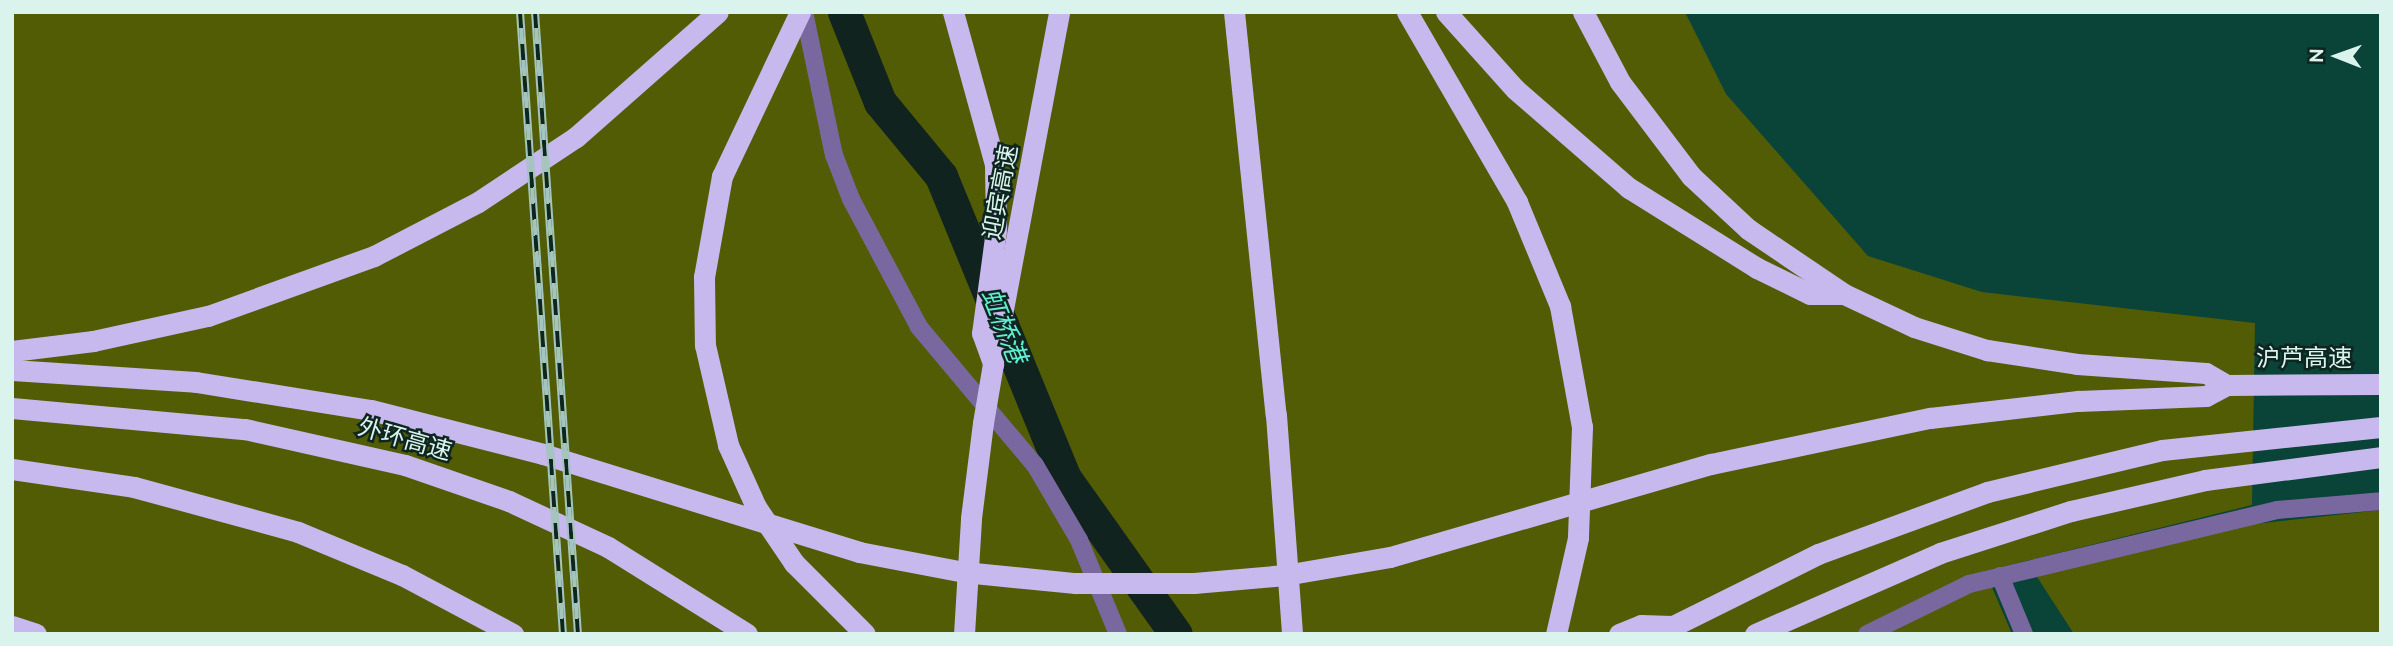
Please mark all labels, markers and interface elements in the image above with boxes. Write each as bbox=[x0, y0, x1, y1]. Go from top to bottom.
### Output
north arrow bbox=[2302, 21, 2372, 91]
text: N bbox=[2305, 48, 2327, 63]
street label: 迎宾高速 bbox=[977, 142, 1023, 242]
water label: 虹桥港 bbox=[974, 284, 1032, 368]
street label: 沪芦高速 bbox=[2256, 344, 2352, 372]
street label: 外环高速 bbox=[355, 412, 455, 466]

